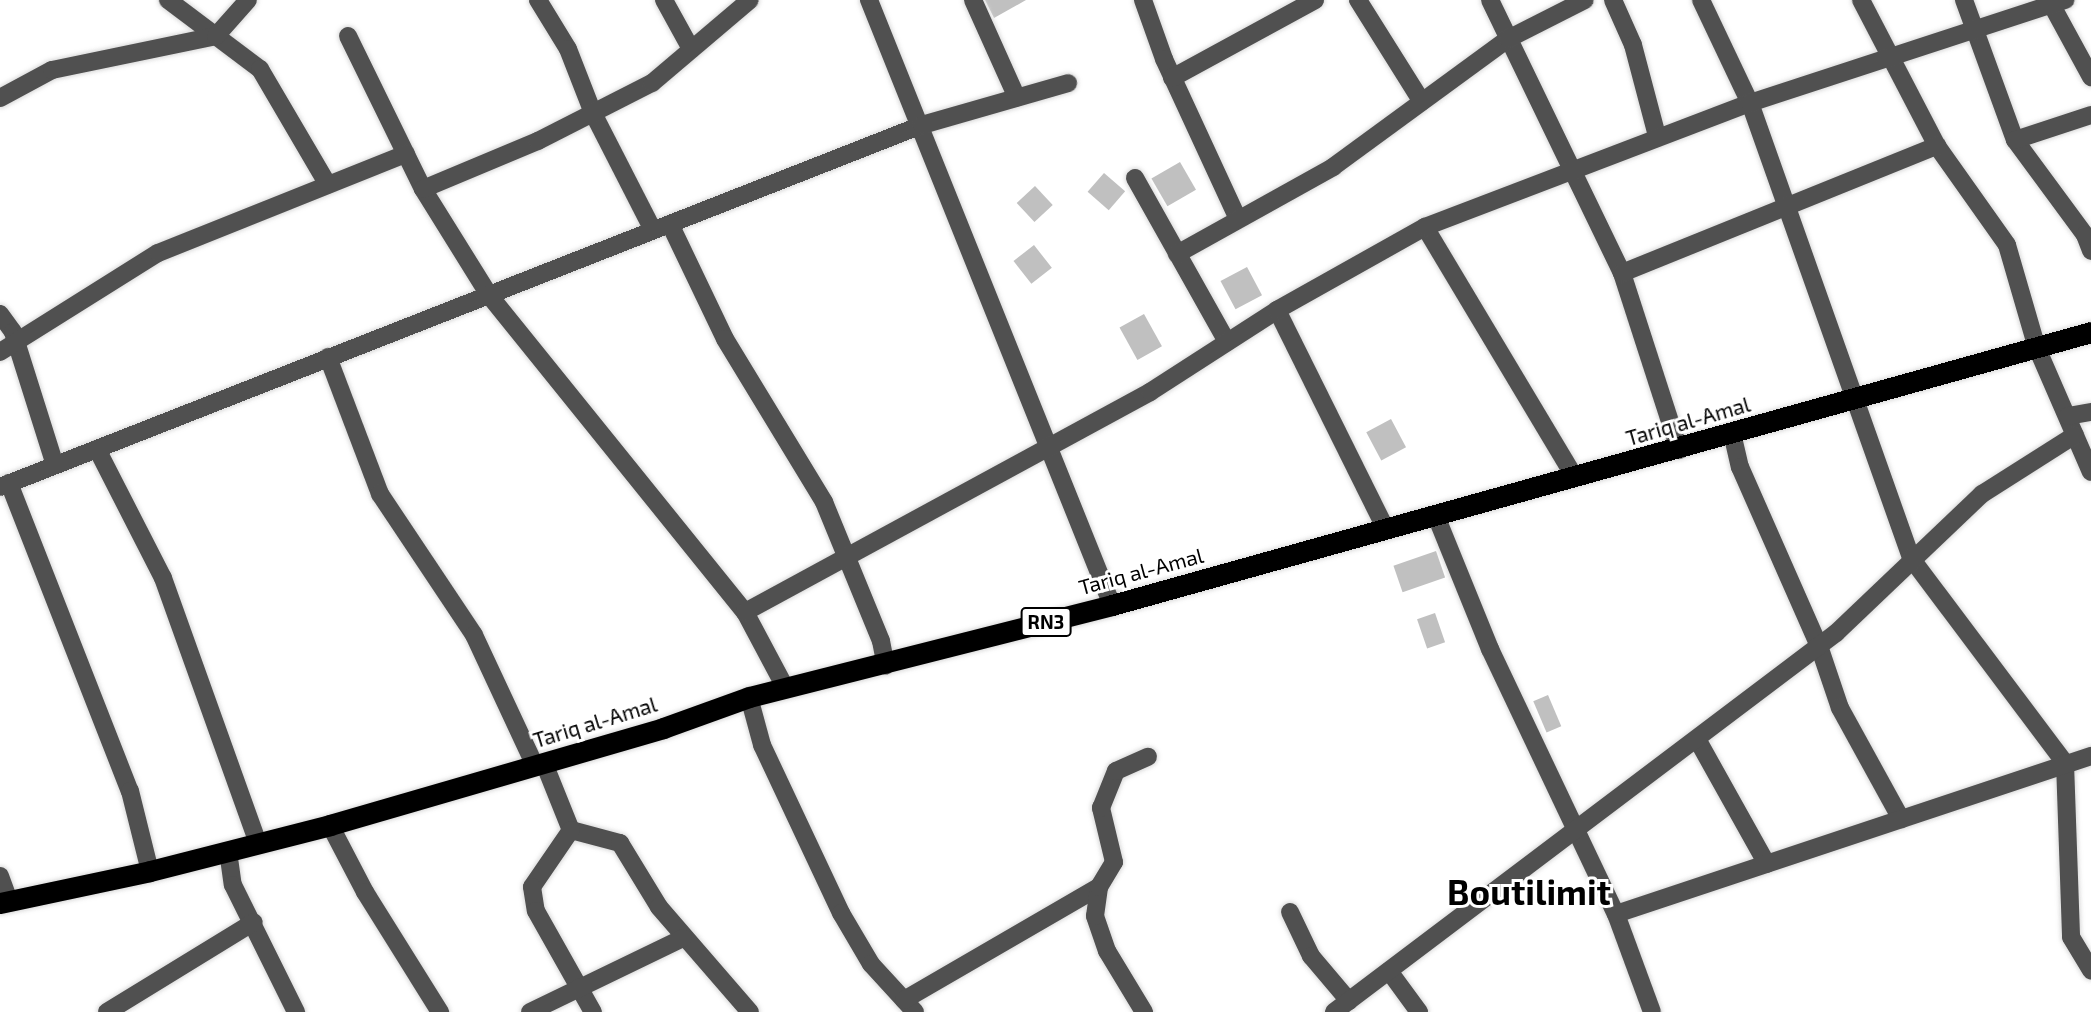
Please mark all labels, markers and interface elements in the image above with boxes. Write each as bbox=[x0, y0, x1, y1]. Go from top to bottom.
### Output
street label: Tariq al-Amal bbox=[1623, 391, 1753, 451]
street label: Tariq al-Amal bbox=[1076, 542, 1206, 600]
road number: RN3 bbox=[1020, 607, 1072, 638]
street label: Tariq al-Amal bbox=[530, 691, 660, 753]
district label: Boutilimit bbox=[1447, 870, 1611, 912]

